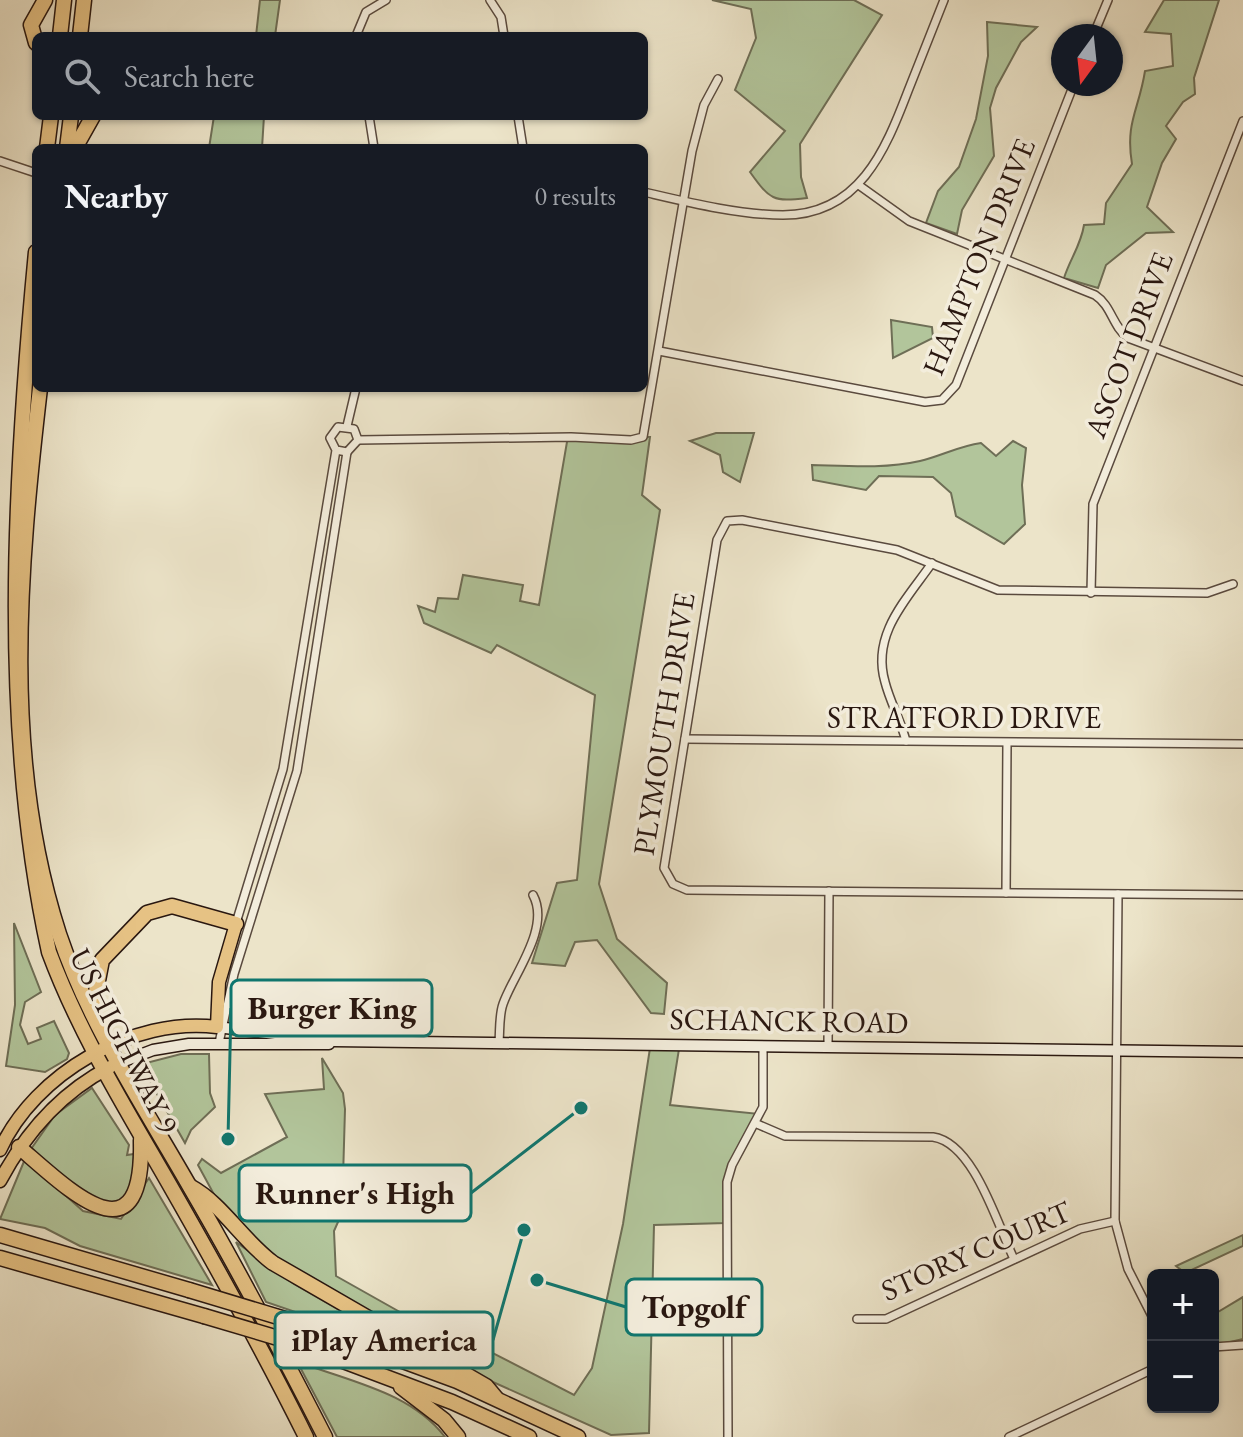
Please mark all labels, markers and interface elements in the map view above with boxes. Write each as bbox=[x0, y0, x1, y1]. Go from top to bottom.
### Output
north arrow bbox=[1051, 24, 1123, 96]
search box bbox=[32, 32, 648, 120]
icon: search bbox=[60, 54, 104, 98]
text: Search here bbox=[124, 57, 254, 96]
street label: HAMPTON DRIVE bbox=[913, 133, 1044, 381]
text: Nearby bbox=[64, 174, 168, 218]
text: 0 results bbox=[535, 179, 616, 213]
street label: ASCOT DRIVE bbox=[1075, 246, 1182, 444]
street label: PLYMOUTH DRIVE bbox=[624, 590, 704, 858]
street label: STRATFORD DRIVE bbox=[827, 698, 1101, 737]
street label: US HIGHWAY 9 bbox=[61, 942, 188, 1140]
callout: Burger King bbox=[231, 980, 432, 1036]
text: Burger King bbox=[248, 987, 417, 1029]
street label: SCHANCK ROAD bbox=[669, 999, 909, 1042]
callout: Runner's High bbox=[239, 1165, 471, 1221]
text: Runner's High bbox=[255, 1172, 455, 1214]
street label: STORY COURT bbox=[875, 1191, 1077, 1310]
map controls bbox=[1147, 1269, 1219, 1413]
button: + bbox=[1147, 1269, 1219, 1341]
callout: Topgolf bbox=[626, 1279, 762, 1335]
text: Topgolf bbox=[642, 1286, 750, 1328]
callout: iPlay America bbox=[275, 1312, 493, 1368]
text: iPlay America bbox=[291, 1319, 478, 1361]
button: − bbox=[1147, 1341, 1219, 1413]

